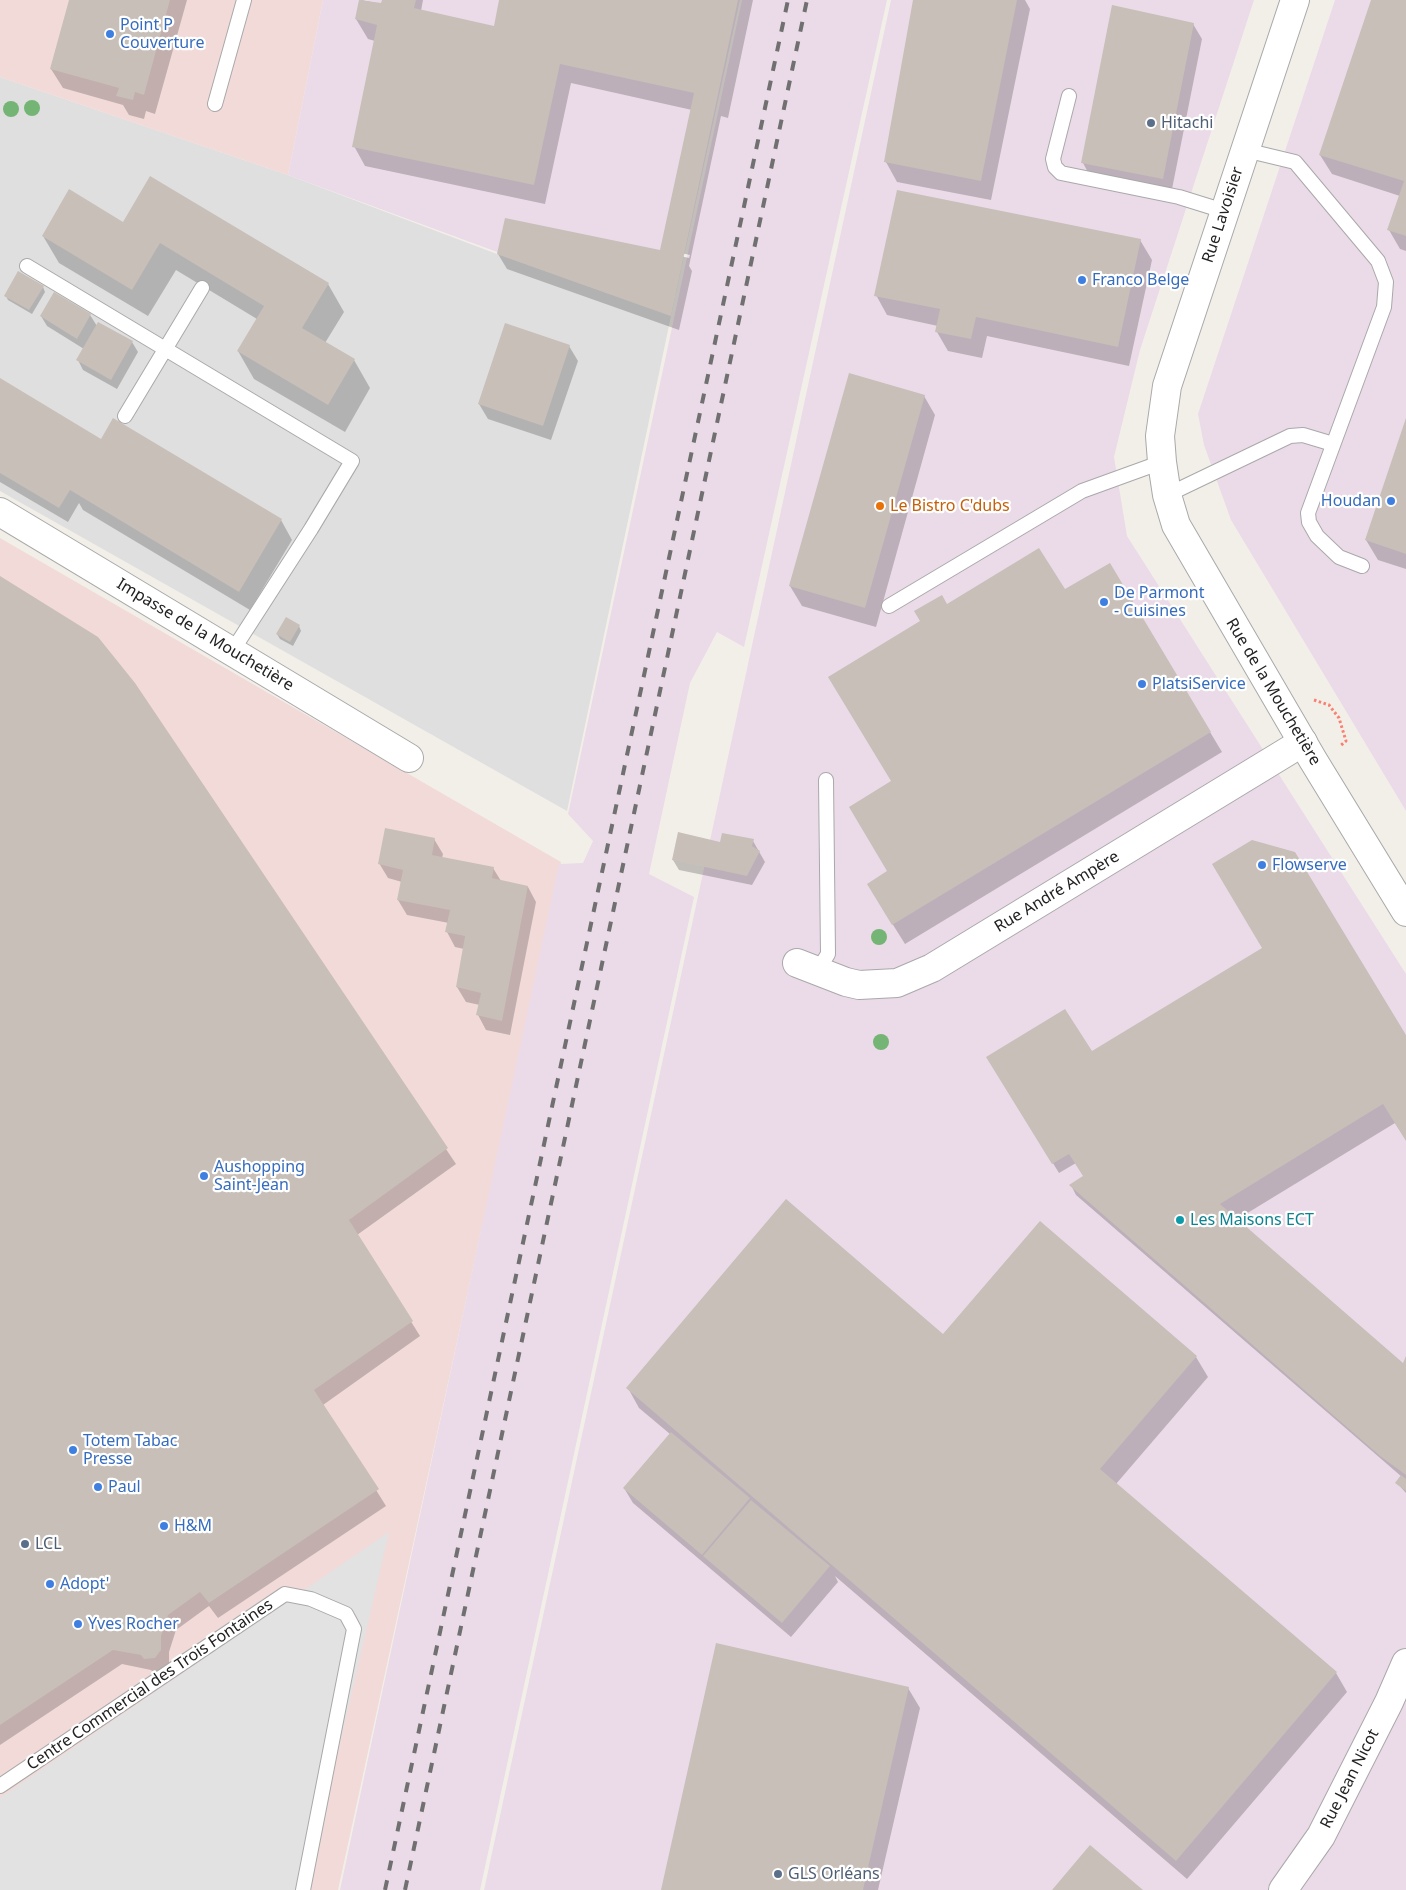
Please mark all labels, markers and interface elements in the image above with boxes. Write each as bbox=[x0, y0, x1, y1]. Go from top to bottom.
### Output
place label: Point P Couverture bbox=[120, 15, 204, 53]
marker: Point P Couverture bbox=[104, 28, 116, 40]
place label: Hitachi bbox=[1161, 113, 1213, 133]
marker: Hitachi bbox=[1145, 117, 1157, 129]
street label: Rue Lavoisier bbox=[1198, 165, 1248, 265]
place label: Franco Belge bbox=[1092, 270, 1189, 290]
marker: Franco Belge bbox=[1076, 274, 1088, 286]
place label: Houdan bbox=[1321, 491, 1381, 511]
marker: Houdan bbox=[1385, 495, 1397, 507]
place label: Le Bistro C'dubs bbox=[890, 496, 1010, 516]
marker: Le Bistro C'dubs bbox=[874, 500, 886, 512]
street label: Impasse de la Mouchetière bbox=[113, 575, 297, 695]
place label: De Parmont - Cuisines bbox=[1114, 583, 1204, 621]
marker: De Parmont - Cuisines bbox=[1098, 596, 1110, 608]
street label: Rue de la Mouchetière bbox=[1221, 615, 1325, 769]
place label: PlatsiService bbox=[1152, 674, 1246, 694]
marker: PlatsiService bbox=[1136, 678, 1148, 690]
street label: Rue André Ampère bbox=[991, 847, 1123, 937]
place label: Flowserve bbox=[1272, 855, 1347, 875]
marker: Flowserve bbox=[1256, 859, 1268, 871]
place label: Aushopping Saint-Jean bbox=[214, 1157, 305, 1195]
marker: Aushopping Saint-Jean bbox=[198, 1170, 210, 1182]
place label: Les Maisons ECT bbox=[1190, 1210, 1314, 1230]
marker: Les Maisons ECT bbox=[1174, 1214, 1186, 1226]
place label: Totem Tabac Presse bbox=[83, 1431, 177, 1469]
marker: Totem Tabac Presse bbox=[67, 1444, 79, 1456]
place label: Paul bbox=[108, 1477, 141, 1497]
marker: Paul bbox=[92, 1481, 104, 1493]
place label: H&M bbox=[174, 1516, 212, 1536]
marker: H&M bbox=[158, 1520, 170, 1532]
place label: LCL bbox=[35, 1534, 62, 1554]
marker: LCL bbox=[19, 1538, 31, 1550]
place label: Adopt' bbox=[60, 1574, 109, 1594]
marker: Adopt' bbox=[44, 1578, 56, 1590]
street label: Centre Commercial des Trois Fontaines bbox=[23, 1595, 277, 1775]
place label: Yves Rocher bbox=[88, 1614, 179, 1634]
marker: Yves Rocher bbox=[72, 1618, 84, 1630]
street label: Rue Jean Nicot bbox=[1317, 1726, 1383, 1832]
place label: GLS Orléans bbox=[788, 1864, 880, 1884]
marker: GLS Orléans bbox=[772, 1868, 784, 1880]

